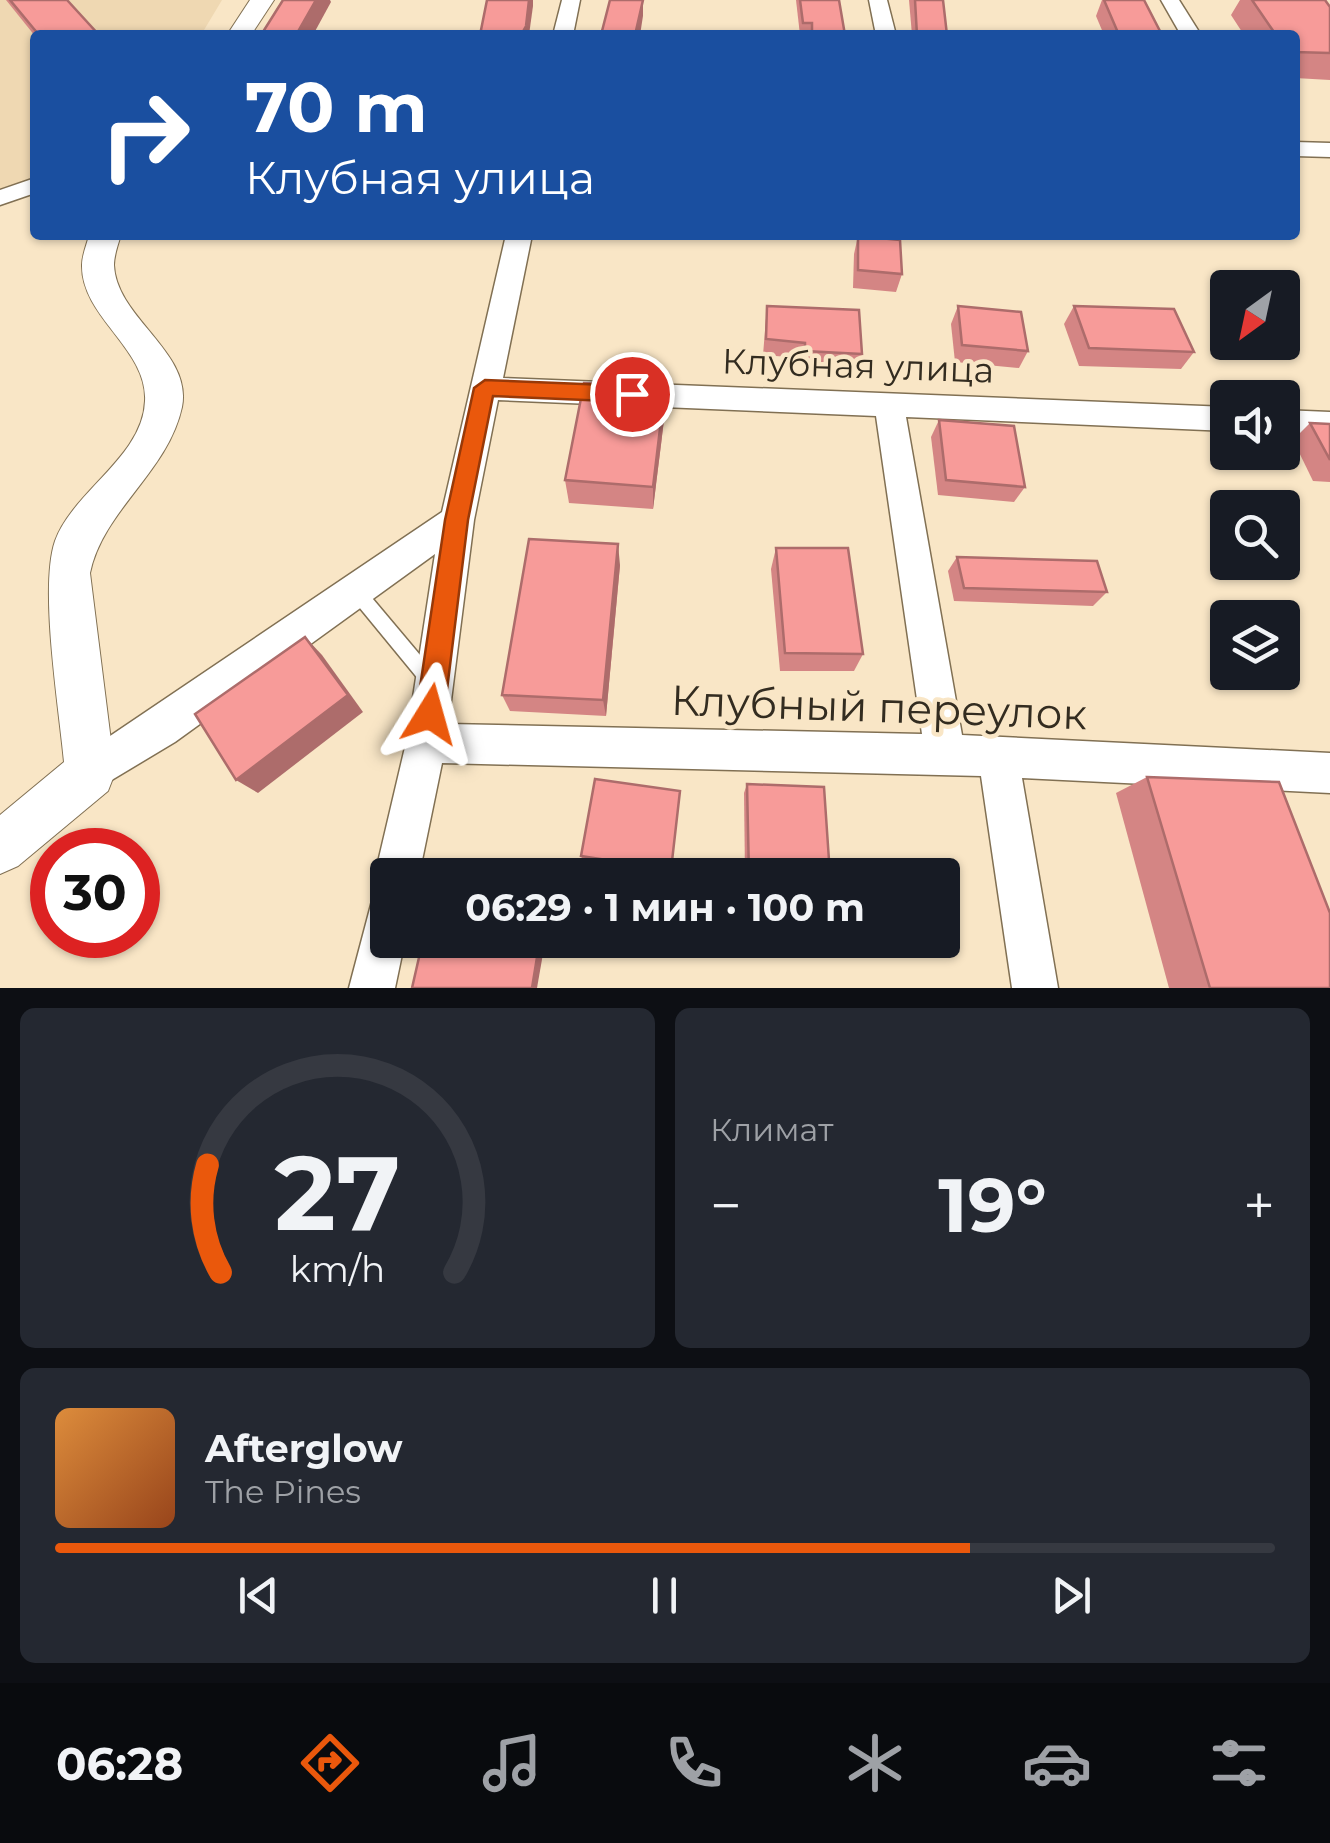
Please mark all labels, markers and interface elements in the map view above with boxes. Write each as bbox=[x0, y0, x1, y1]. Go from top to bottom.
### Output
text: 70 m bbox=[245, 64, 428, 150]
icon: right bbox=[80, 70, 210, 200]
text: Клубная улица bbox=[245, 150, 595, 205]
north arrow bbox=[1210, 270, 1300, 360]
map controls bbox=[1210, 270, 1300, 690]
street label: Клубная улица bbox=[721, 339, 995, 392]
pin bbox=[590, 352, 675, 437]
icon: arrive bbox=[605, 367, 660, 422]
button: sound bbox=[1210, 380, 1300, 470]
button: search bbox=[1210, 490, 1300, 580]
button: layers bbox=[1210, 600, 1300, 690]
position arrow bbox=[378, 662, 482, 766]
street label: Клубный переулок bbox=[670, 674, 1088, 740]
speed limit sign: 30 bbox=[30, 828, 160, 958]
text: 06:29 · 1 мин · 100 m bbox=[465, 884, 865, 931]
text: Климат bbox=[710, 1110, 833, 1149]
text: 27 bbox=[275, 1129, 400, 1256]
text: 19° bbox=[938, 1159, 1047, 1251]
text: − bbox=[710, 1172, 742, 1239]
text: + bbox=[1243, 1172, 1275, 1239]
text: km/h bbox=[290, 1247, 385, 1291]
text: Afterglow bbox=[205, 1425, 403, 1472]
text: The Pines bbox=[205, 1472, 361, 1511]
icon: previous bbox=[231, 1568, 286, 1623]
icon: pause bbox=[637, 1568, 692, 1623]
icon: next bbox=[1044, 1568, 1099, 1623]
icon: directions bbox=[295, 1728, 365, 1798]
icon: music bbox=[477, 1728, 547, 1798]
icon: phone bbox=[659, 1728, 729, 1798]
icon: climate bbox=[840, 1728, 910, 1798]
icon: car bbox=[1022, 1728, 1092, 1798]
icon: filters bbox=[1204, 1728, 1274, 1798]
text: 06:28 bbox=[56, 1736, 183, 1791]

